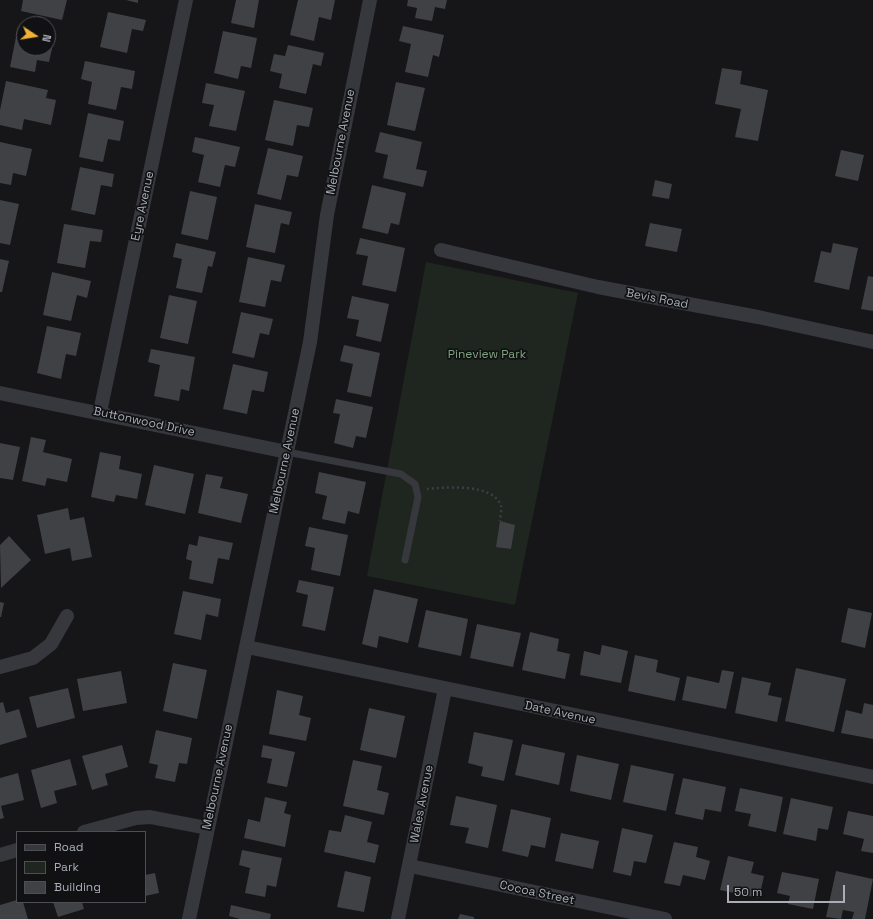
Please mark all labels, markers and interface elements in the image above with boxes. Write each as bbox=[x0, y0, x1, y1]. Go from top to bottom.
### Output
north arrow bbox=[16, 16, 56, 56]
text: N bbox=[39, 33, 54, 43]
street label: Melbourne Avenue bbox=[324, 88, 358, 196]
street label: Eyre Avenue bbox=[129, 170, 157, 242]
street label: Bevis Road bbox=[625, 286, 689, 312]
park label: Pineview Park bbox=[448, 348, 526, 362]
street label: Buttonwood Drive bbox=[92, 404, 196, 440]
street label: Melbourne Avenue bbox=[267, 407, 303, 515]
street label: Date Avenue bbox=[523, 698, 597, 728]
street label: Melbourne Avenue bbox=[200, 723, 236, 831]
street label: Wales Avenue bbox=[407, 764, 437, 844]
legend bbox=[16, 831, 146, 903]
text: Road bbox=[54, 839, 83, 855]
text: Park bbox=[54, 859, 79, 875]
scale bar bbox=[729, 877, 847, 903]
street label: Cocoa Street bbox=[498, 878, 576, 908]
text: Building bbox=[54, 879, 101, 895]
text: 50 m bbox=[734, 884, 762, 900]

